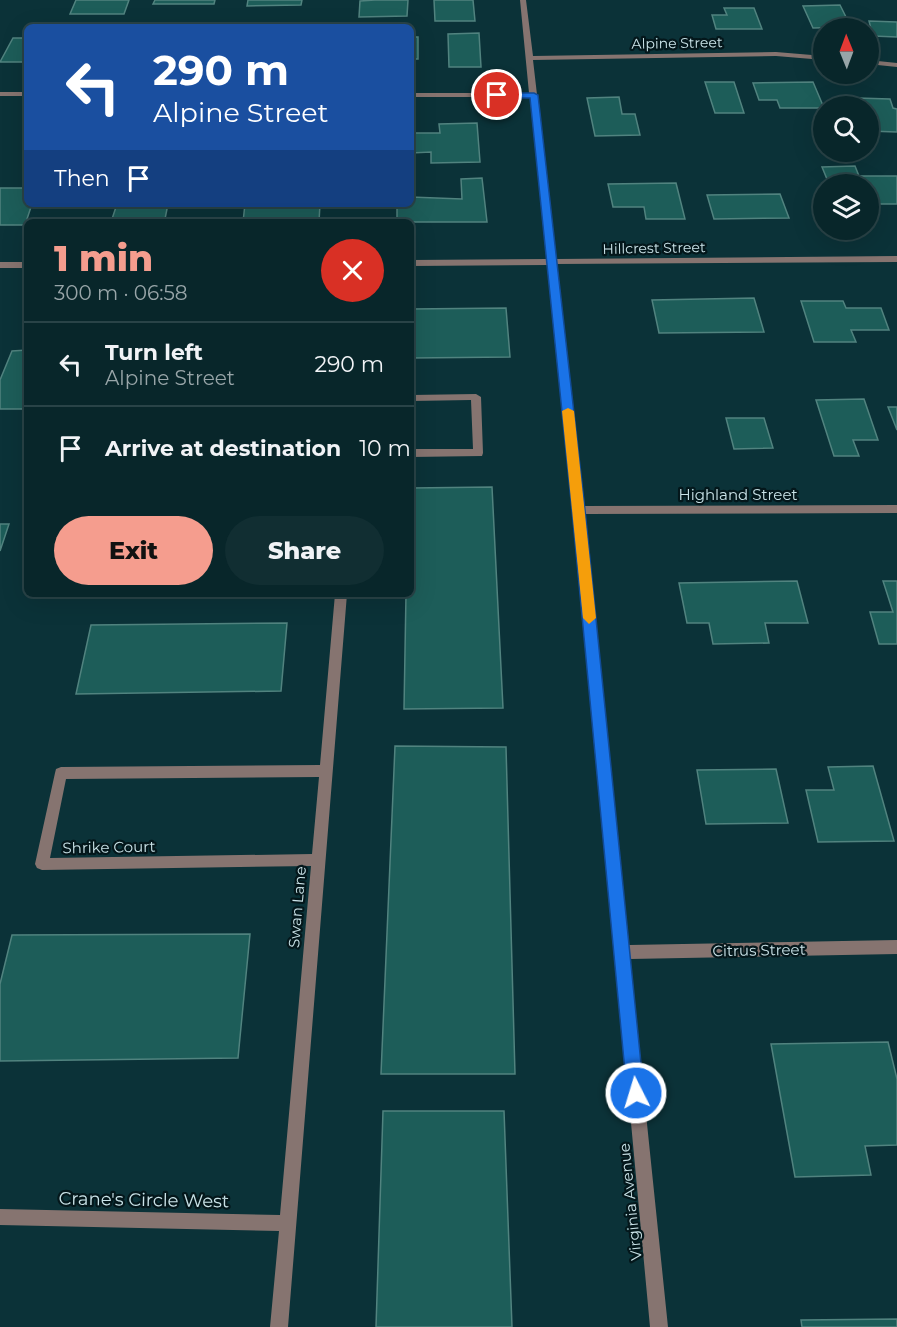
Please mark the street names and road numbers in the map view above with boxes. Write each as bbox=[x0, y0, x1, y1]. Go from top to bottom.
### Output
street label: Alpine Street bbox=[631, 33, 723, 53]
street label: Hillcrest Street bbox=[602, 238, 706, 258]
street label: Highland Street bbox=[678, 485, 798, 504]
street label: Shrike Court bbox=[62, 837, 156, 857]
street label: Swan Lane bbox=[284, 865, 310, 949]
street label: Citrus Street bbox=[712, 940, 806, 960]
street label: Virginia Avenue bbox=[614, 1142, 646, 1262]
street label: Crane's Circle West bbox=[59, 1188, 229, 1212]

